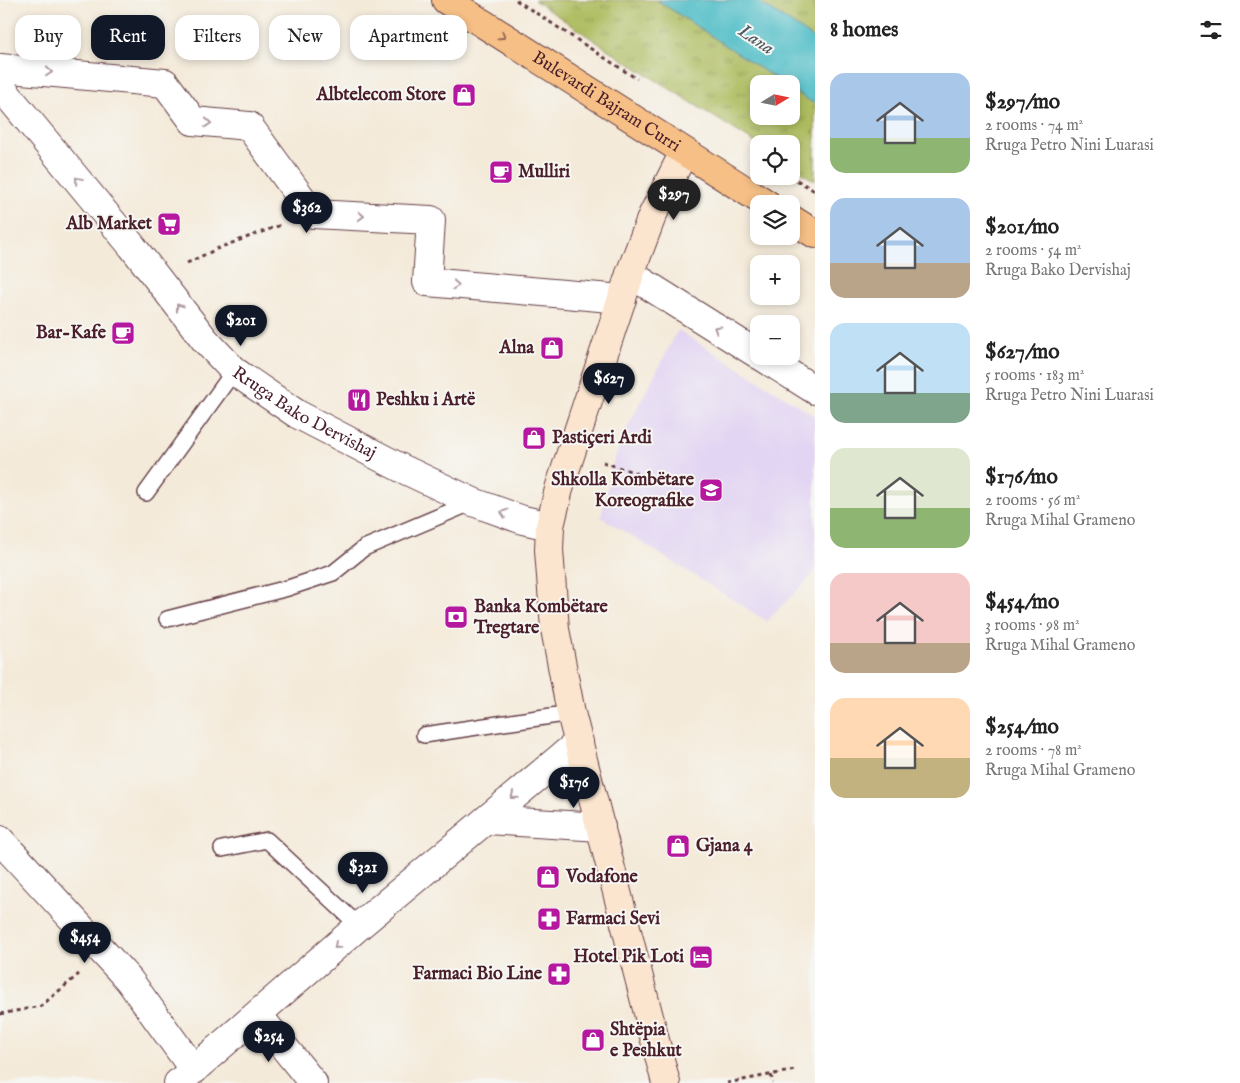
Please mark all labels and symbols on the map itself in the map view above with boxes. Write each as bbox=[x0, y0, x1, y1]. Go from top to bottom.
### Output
water label: Lana bbox=[733, 19, 779, 61]
one-way arrow bbox=[497, 29, 506, 39]
street label: Bulevardi Bajram Curri bbox=[528, 46, 685, 158]
one-way arrow bbox=[45, 66, 53, 77]
north arrow bbox=[750, 75, 800, 125]
shop icon: Albtelecom Store bbox=[451, 82, 477, 108]
place label: Albtelecom Store bbox=[316, 84, 447, 107]
one-way arrow bbox=[205, 117, 213, 128]
cafe icon: Mulliri bbox=[488, 159, 514, 185]
place label: Mulliri bbox=[518, 161, 570, 184]
one-way arrow bbox=[75, 177, 84, 186]
pin: $297 bbox=[644, 178, 704, 221]
pin: $362 bbox=[277, 192, 337, 234]
supermarket icon: Alb Market bbox=[156, 211, 182, 237]
one-way arrow bbox=[357, 211, 365, 222]
place label: Alb Market bbox=[65, 213, 153, 236]
one-way arrow bbox=[452, 279, 460, 290]
one-way arrow bbox=[177, 304, 185, 313]
pin: $201 bbox=[211, 304, 271, 347]
cafe icon: Bar-Kafe bbox=[110, 320, 136, 346]
place label: Bar-Kafe bbox=[36, 322, 107, 345]
one-way arrow bbox=[714, 326, 723, 335]
shop icon: Alna bbox=[539, 335, 565, 361]
place label: Alna bbox=[499, 337, 535, 360]
street label: Rruga Bako Dervishaj bbox=[228, 362, 380, 465]
pin: $627 bbox=[579, 362, 639, 405]
restaurant icon: Peshku i Artë bbox=[346, 387, 372, 413]
place label: Peshku i Artë bbox=[376, 389, 476, 412]
shop icon: Pastiçeri Ardi bbox=[521, 425, 547, 451]
place label: Pastiçeri Ardi bbox=[552, 427, 652, 450]
place label: Shkolla Kombëtare Koreografike bbox=[551, 469, 695, 513]
school or university icon: Shkolla Kombëtare Koreografike bbox=[698, 477, 724, 503]
one-way arrow bbox=[500, 509, 508, 519]
place label: Banka Kombëtare Tregtare bbox=[473, 596, 609, 640]
bank icon: Banka Kombëtare Tregtare bbox=[443, 604, 469, 630]
pin: $176 bbox=[544, 766, 604, 809]
one-way arrow bbox=[511, 790, 520, 798]
shop icon: Gjana 4 bbox=[665, 833, 691, 859]
place label: Gjana 4 bbox=[696, 835, 754, 858]
pin: $321 bbox=[333, 852, 393, 894]
shop icon: Vodafone bbox=[535, 864, 561, 890]
place label: Vodafone bbox=[565, 866, 639, 889]
pharmacy icon: Farmaci Sevi bbox=[536, 906, 562, 932]
place label: Farmaci Sevi bbox=[566, 908, 660, 931]
pin: $454 bbox=[55, 922, 115, 964]
one-way arrow bbox=[333, 940, 342, 949]
hotel icon: Hotel Pik Loti bbox=[688, 944, 714, 970]
place label: Hotel Pik Loti bbox=[573, 946, 684, 969]
pharmacy icon: Farmaci Bio Line bbox=[546, 961, 572, 987]
place label: Farmaci Bio Line bbox=[413, 963, 543, 986]
place label: Shtëpia e Peshkut bbox=[610, 1019, 682, 1063]
pin: $254 bbox=[239, 1020, 299, 1063]
shop icon: Shtëpia e Peshkut bbox=[580, 1027, 606, 1053]

